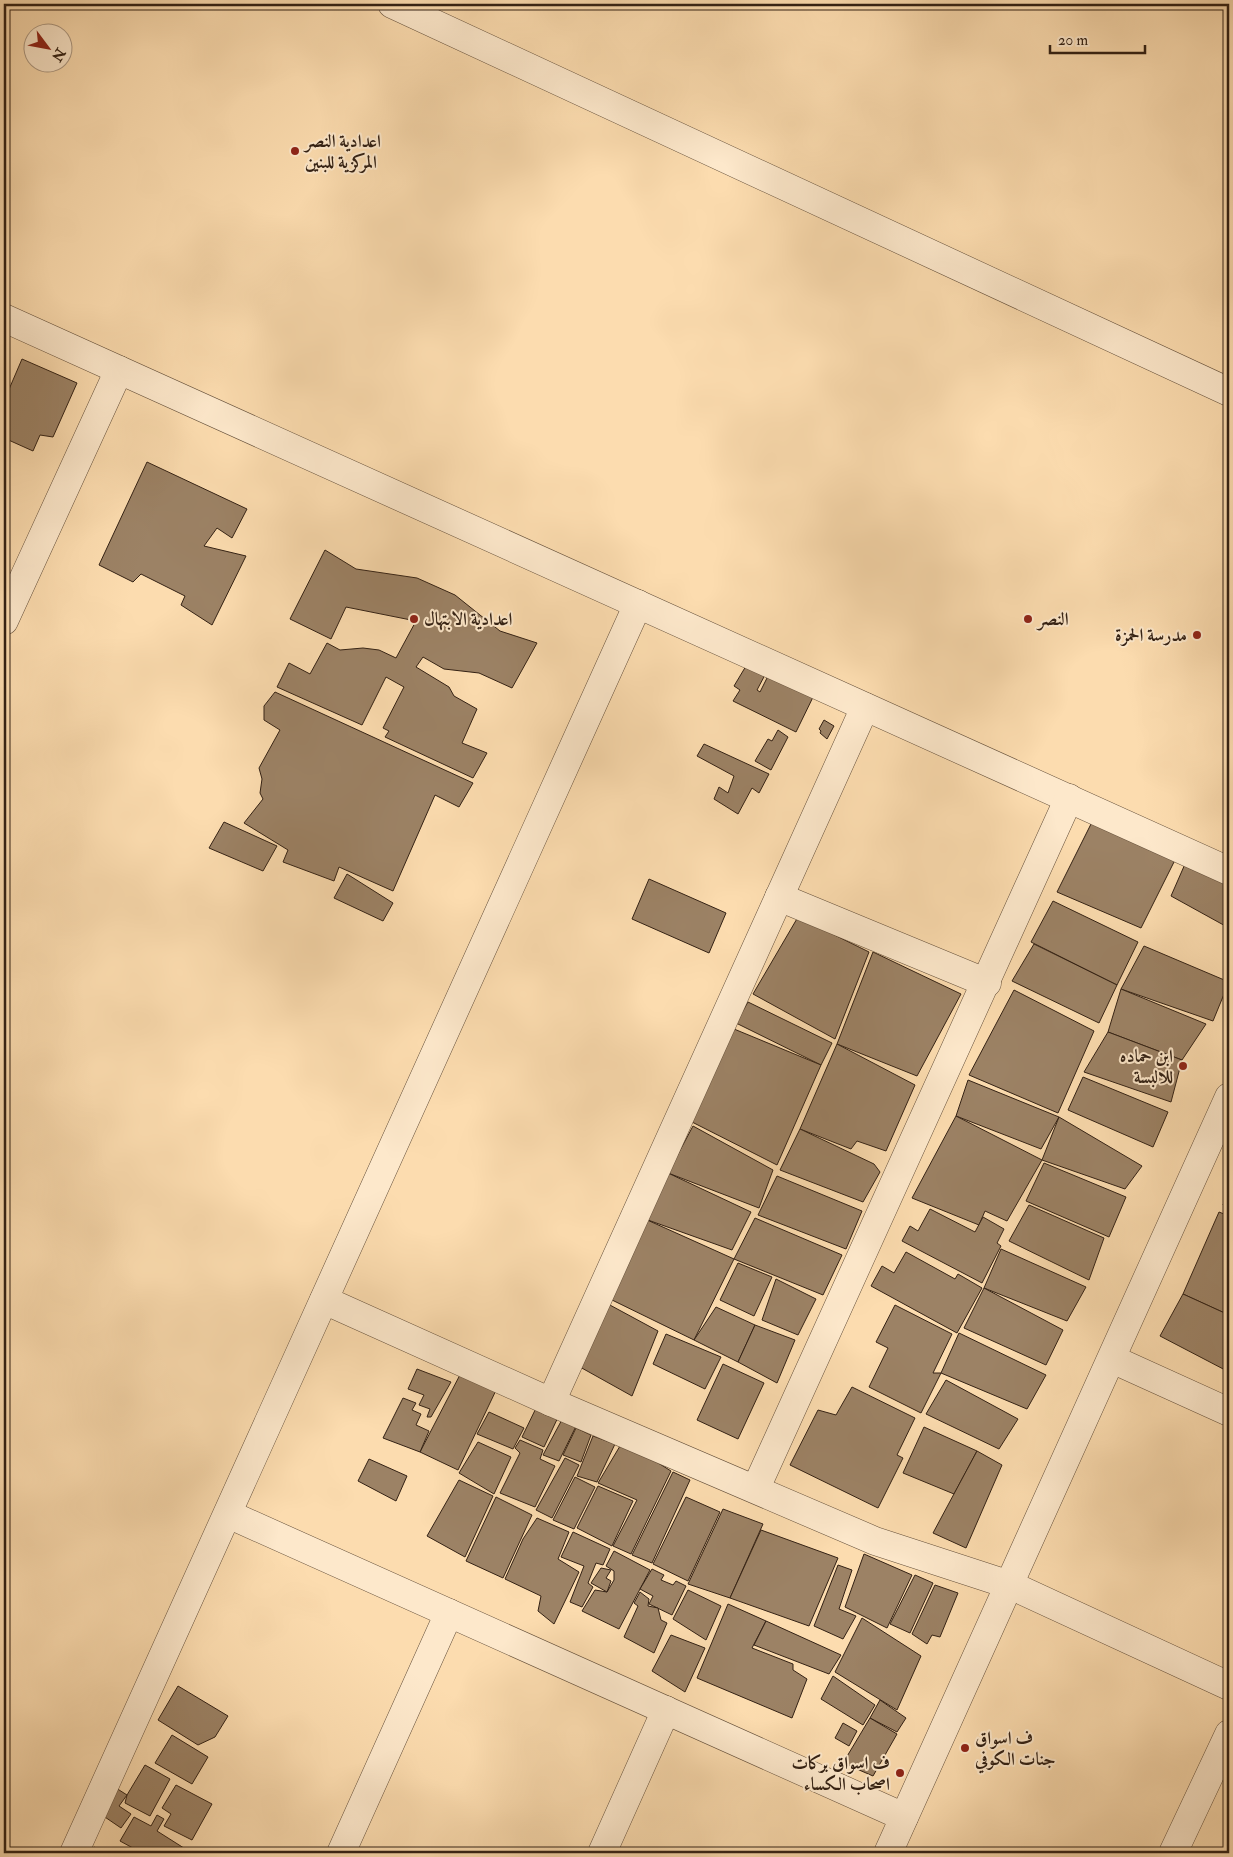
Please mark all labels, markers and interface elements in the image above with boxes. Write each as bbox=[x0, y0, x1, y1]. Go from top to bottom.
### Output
north arrow bbox=[22, 22, 72, 72]
scale bar bbox=[1050, 22, 1146, 54]
text: 20 m bbox=[1058, 31, 1088, 50]
text: N bbox=[48, 44, 70, 65]
place label: اعدادية النصر المركزية للبنين bbox=[303, 130, 381, 174]
marker: اعدادية النصر المركزية للبنين bbox=[289, 145, 301, 157]
place label: اعدادية الابتهال bbox=[424, 608, 512, 631]
place label: النصر bbox=[1036, 608, 1069, 631]
marker: اعدادية الابتهال bbox=[408, 613, 420, 625]
marker: النصر bbox=[1022, 613, 1034, 625]
place label: مدرسة الحمزة bbox=[1115, 624, 1187, 647]
marker: مدرسة الحمزة bbox=[1191, 629, 1203, 641]
place label: ابن حماده للالبسة bbox=[1120, 1045, 1173, 1089]
marker: ابن حماده للالبسة bbox=[1177, 1060, 1189, 1072]
place label: ف اسواق جنات الكوفي bbox=[974, 1727, 1056, 1774]
marker: ف اسواق جنات الكوفي bbox=[959, 1742, 971, 1754]
place label: ف اسواق بركات اصحاب الكساء bbox=[791, 1752, 890, 1796]
marker: ف اسواق بركات اصحاب الكساء bbox=[894, 1767, 906, 1779]

